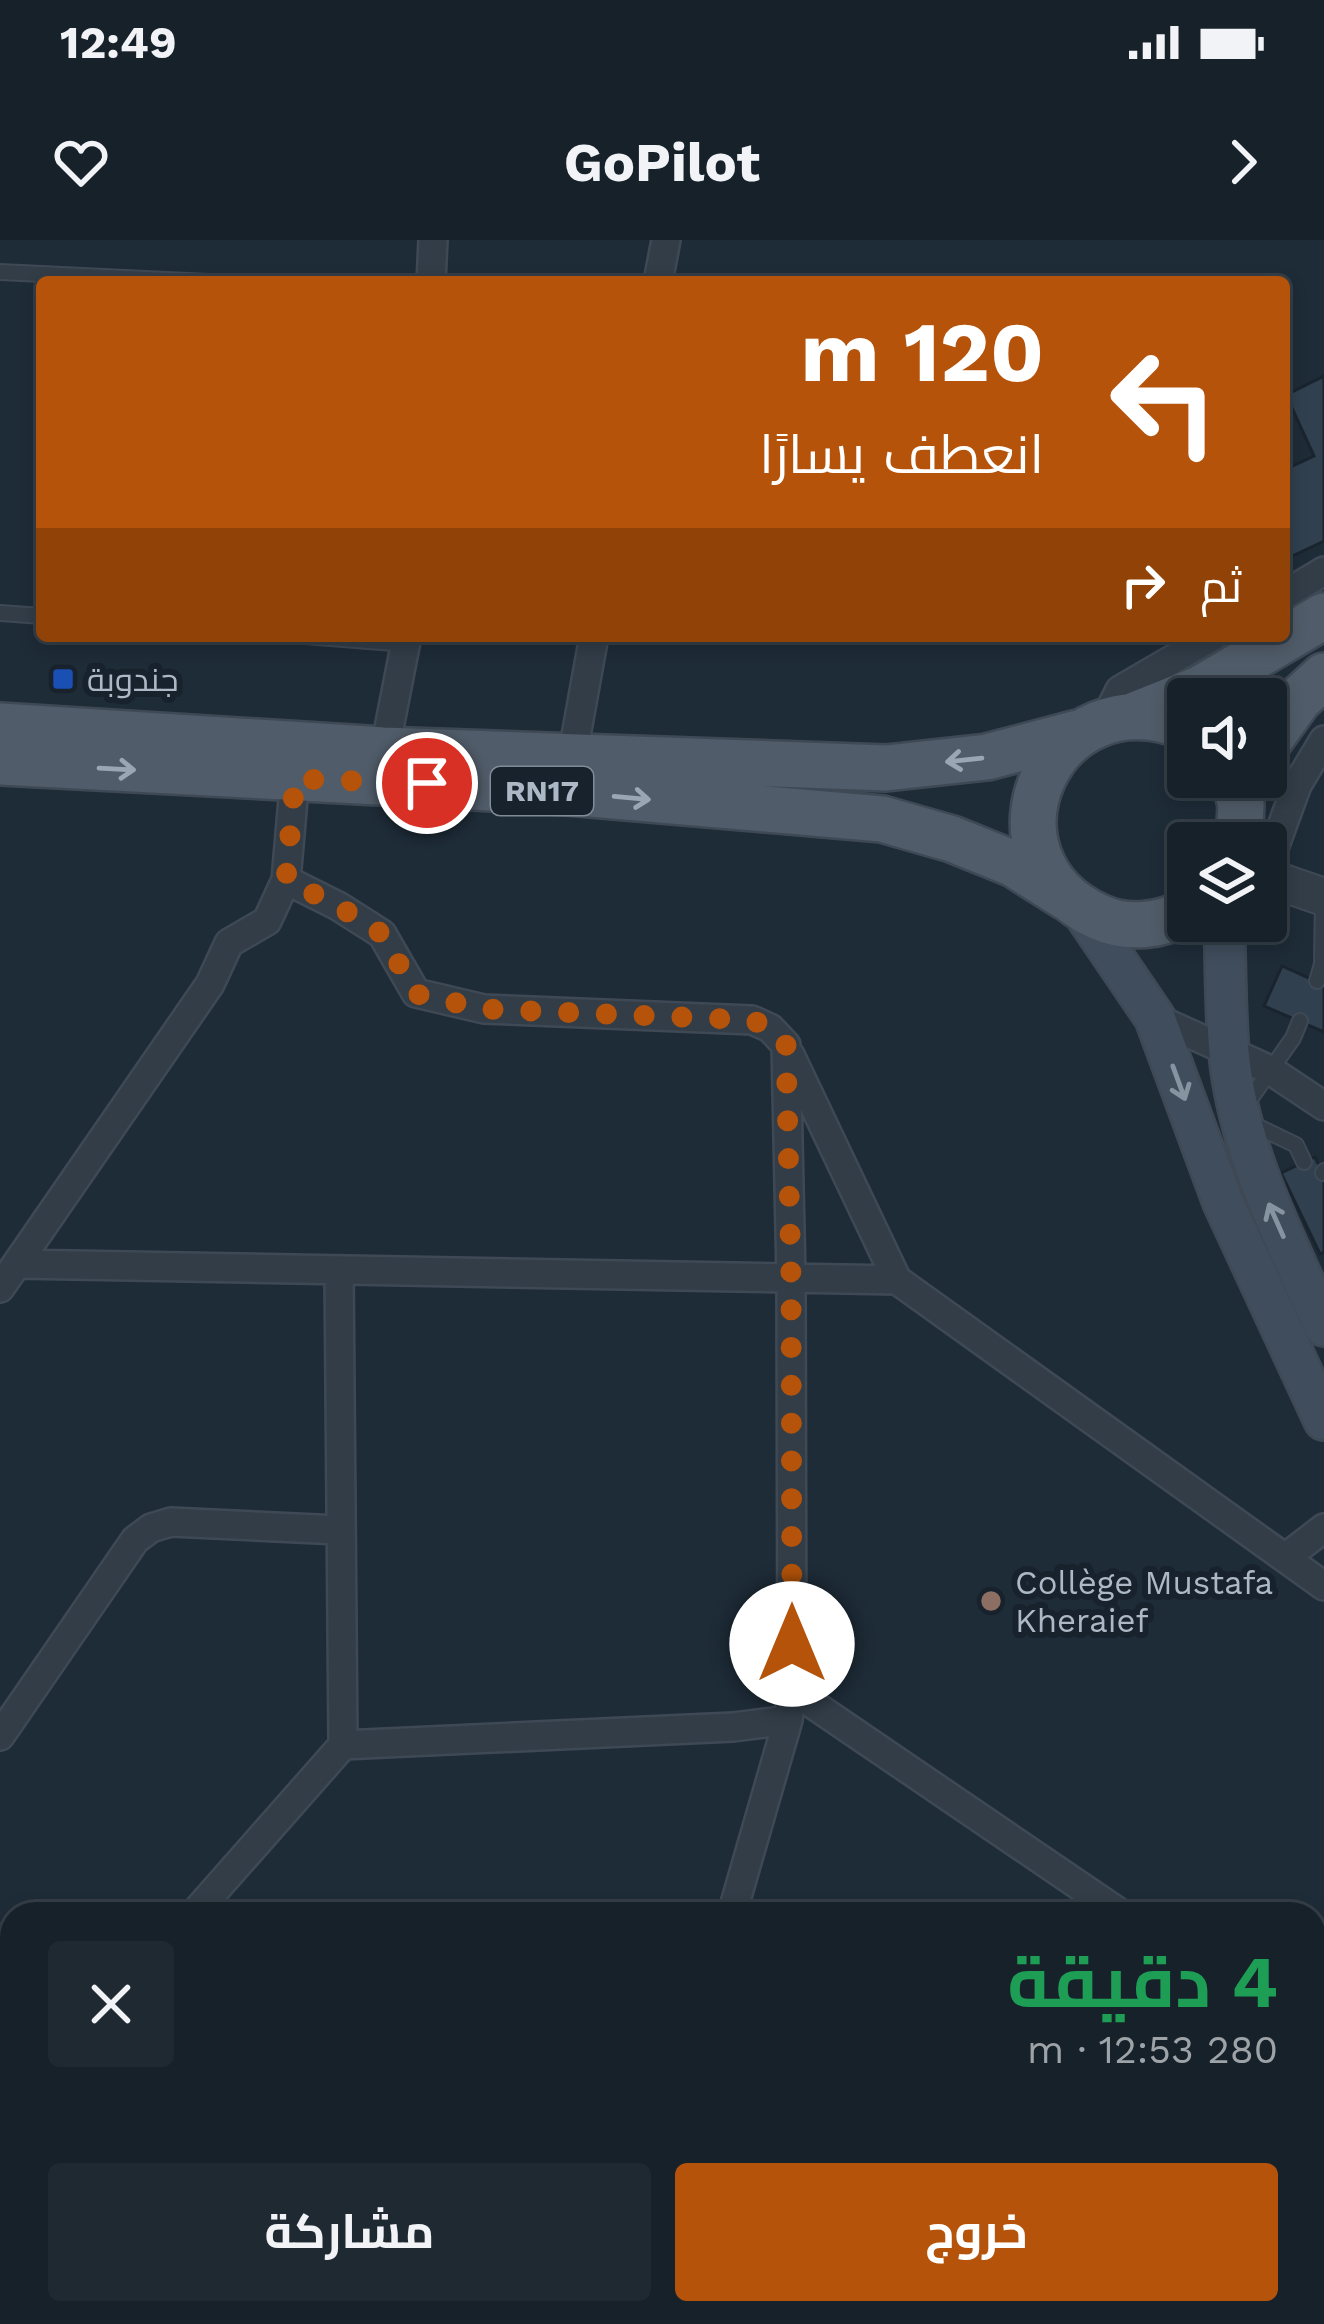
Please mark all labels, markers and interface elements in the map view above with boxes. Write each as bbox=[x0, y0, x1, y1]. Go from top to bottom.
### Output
text: 12:49 bbox=[60, 16, 177, 69]
icon: heart bbox=[48, 129, 114, 195]
icon: forward bbox=[1210, 129, 1276, 195]
text: GoPilot bbox=[564, 131, 760, 194]
text: 120 m bbox=[801, 303, 1044, 401]
icon: left bbox=[1086, 324, 1242, 480]
text: انعطف يسارًا bbox=[759, 423, 1044, 486]
icon: right bbox=[1110, 552, 1176, 618]
text: ثم bbox=[1200, 560, 1242, 613]
place label: جندوبة bbox=[87, 660, 179, 699]
marker: جندوبة bbox=[50, 666, 76, 692]
map controls bbox=[1167, 678, 1287, 942]
button: sound bbox=[1167, 678, 1287, 798]
pin bbox=[376, 732, 478, 834]
one-way arrow bbox=[945, 749, 984, 771]
icon: arrive bbox=[394, 750, 460, 816]
one-way arrow bbox=[97, 758, 136, 781]
road number: RN17 bbox=[491, 767, 593, 815]
one-way arrow bbox=[612, 787, 651, 810]
button: layers bbox=[1167, 822, 1287, 942]
one-way arrow bbox=[1169, 1063, 1191, 1100]
one-way arrow bbox=[1264, 1202, 1286, 1238]
place label: Collège Mustafa Kheraief bbox=[1015, 1563, 1273, 1640]
position arrow bbox=[729, 1581, 855, 1707]
marker: Collège Mustafa Kheraief bbox=[978, 1588, 1004, 1614]
text: 4 دقيقة bbox=[1007, 1940, 1278, 2024]
button: close bbox=[48, 1941, 174, 2067]
text: 280 m · 12:53 bbox=[1027, 2027, 1278, 2072]
button: مشاركة bbox=[48, 2163, 651, 2301]
button: خروج bbox=[675, 2163, 1278, 2301]

